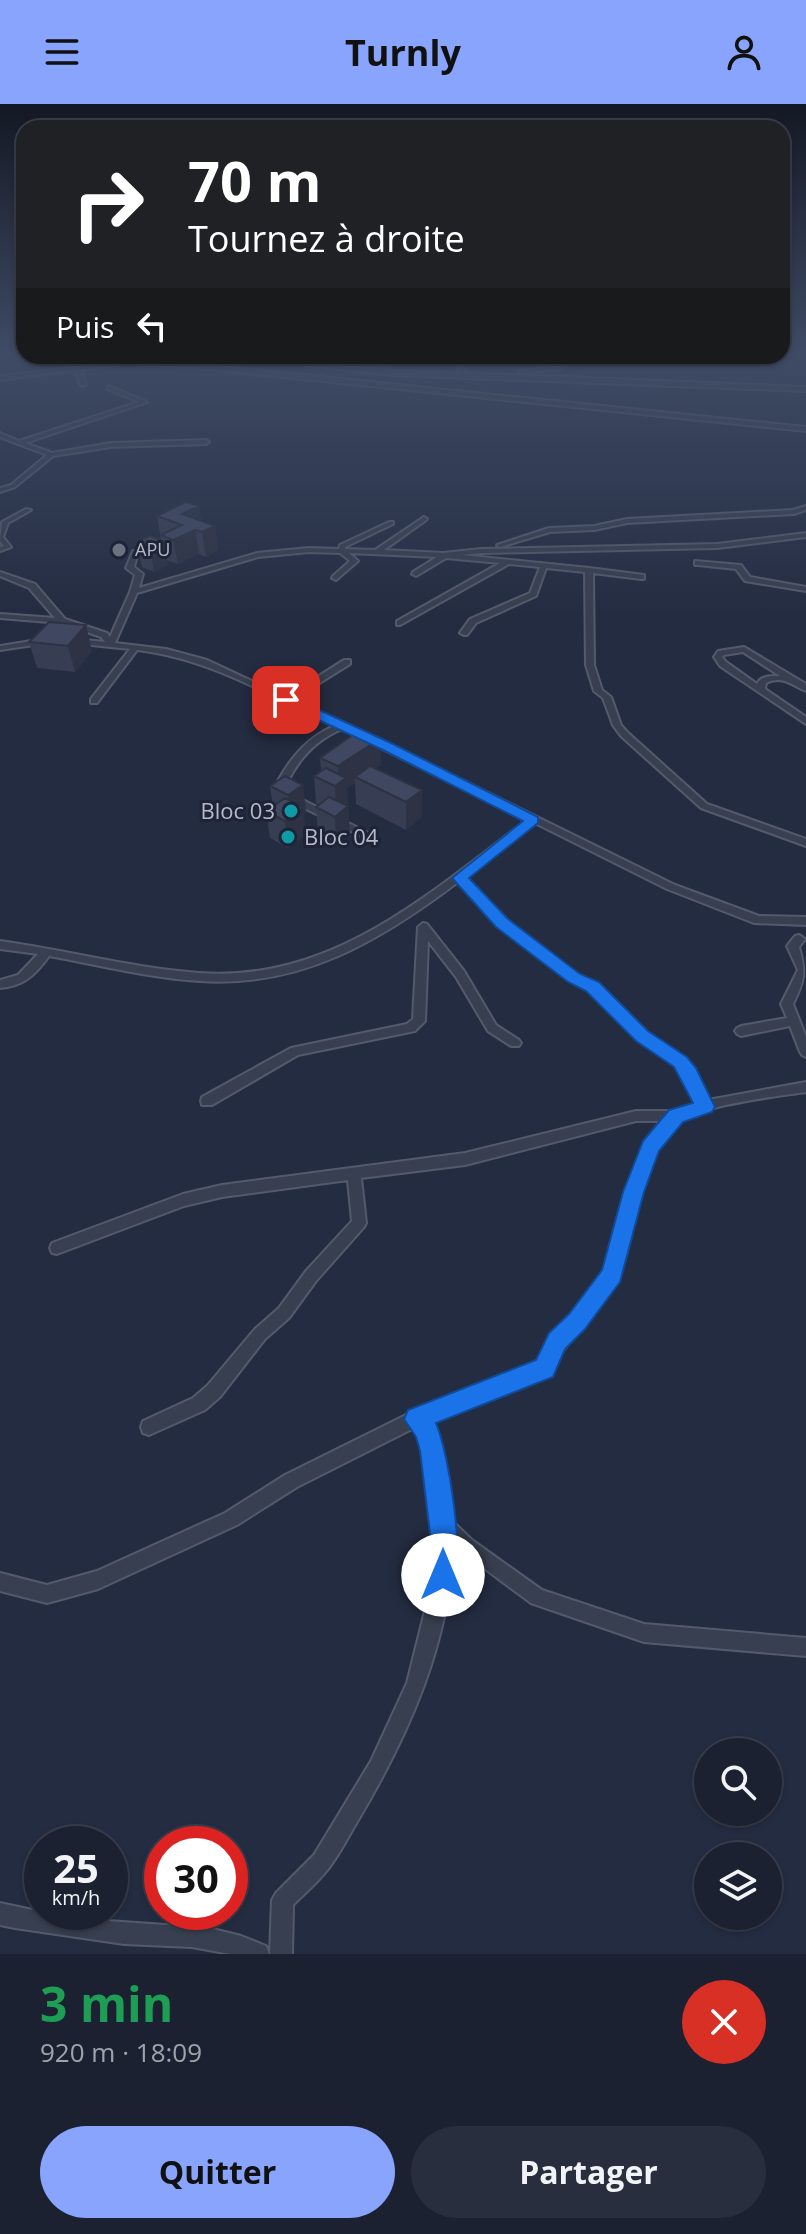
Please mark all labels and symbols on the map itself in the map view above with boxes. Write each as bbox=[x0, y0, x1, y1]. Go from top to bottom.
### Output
place label: APU bbox=[135, 537, 170, 561]
marker: APU bbox=[110, 541, 128, 559]
pin bbox=[252, 666, 320, 734]
place label: Bloc 03 bbox=[201, 795, 275, 825]
marker: Bloc 03 bbox=[282, 802, 300, 820]
place label: Bloc 04 bbox=[304, 821, 379, 851]
marker: Bloc 04 bbox=[279, 828, 297, 846]
position arrow bbox=[401, 1533, 485, 1617]
speed limit sign: 30 bbox=[144, 1826, 248, 1930]

